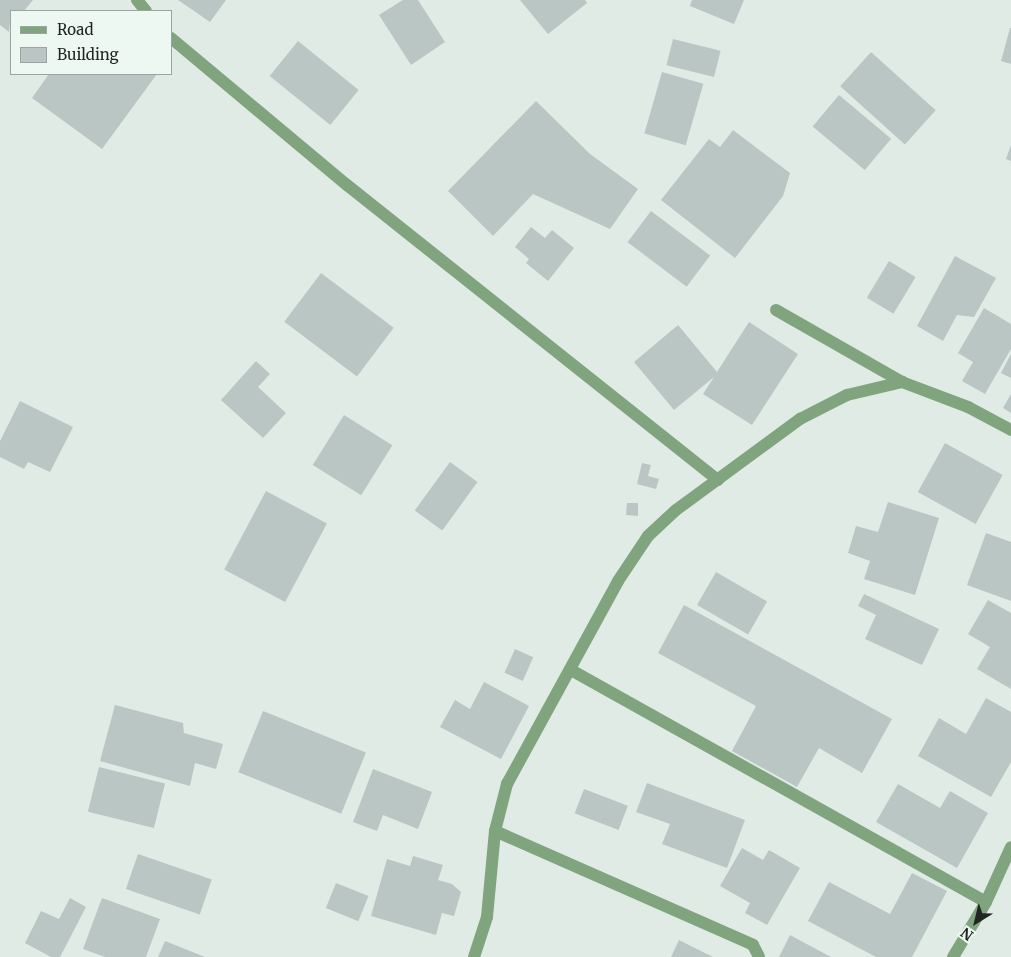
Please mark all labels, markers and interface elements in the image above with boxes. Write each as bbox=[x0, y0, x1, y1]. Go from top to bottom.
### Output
legend bbox=[10, 10, 172, 75]
text: Road bbox=[57, 20, 93, 39]
text: Building bbox=[57, 45, 119, 64]
north arrow bbox=[951, 897, 1001, 947]
text: N bbox=[957, 924, 977, 945]

